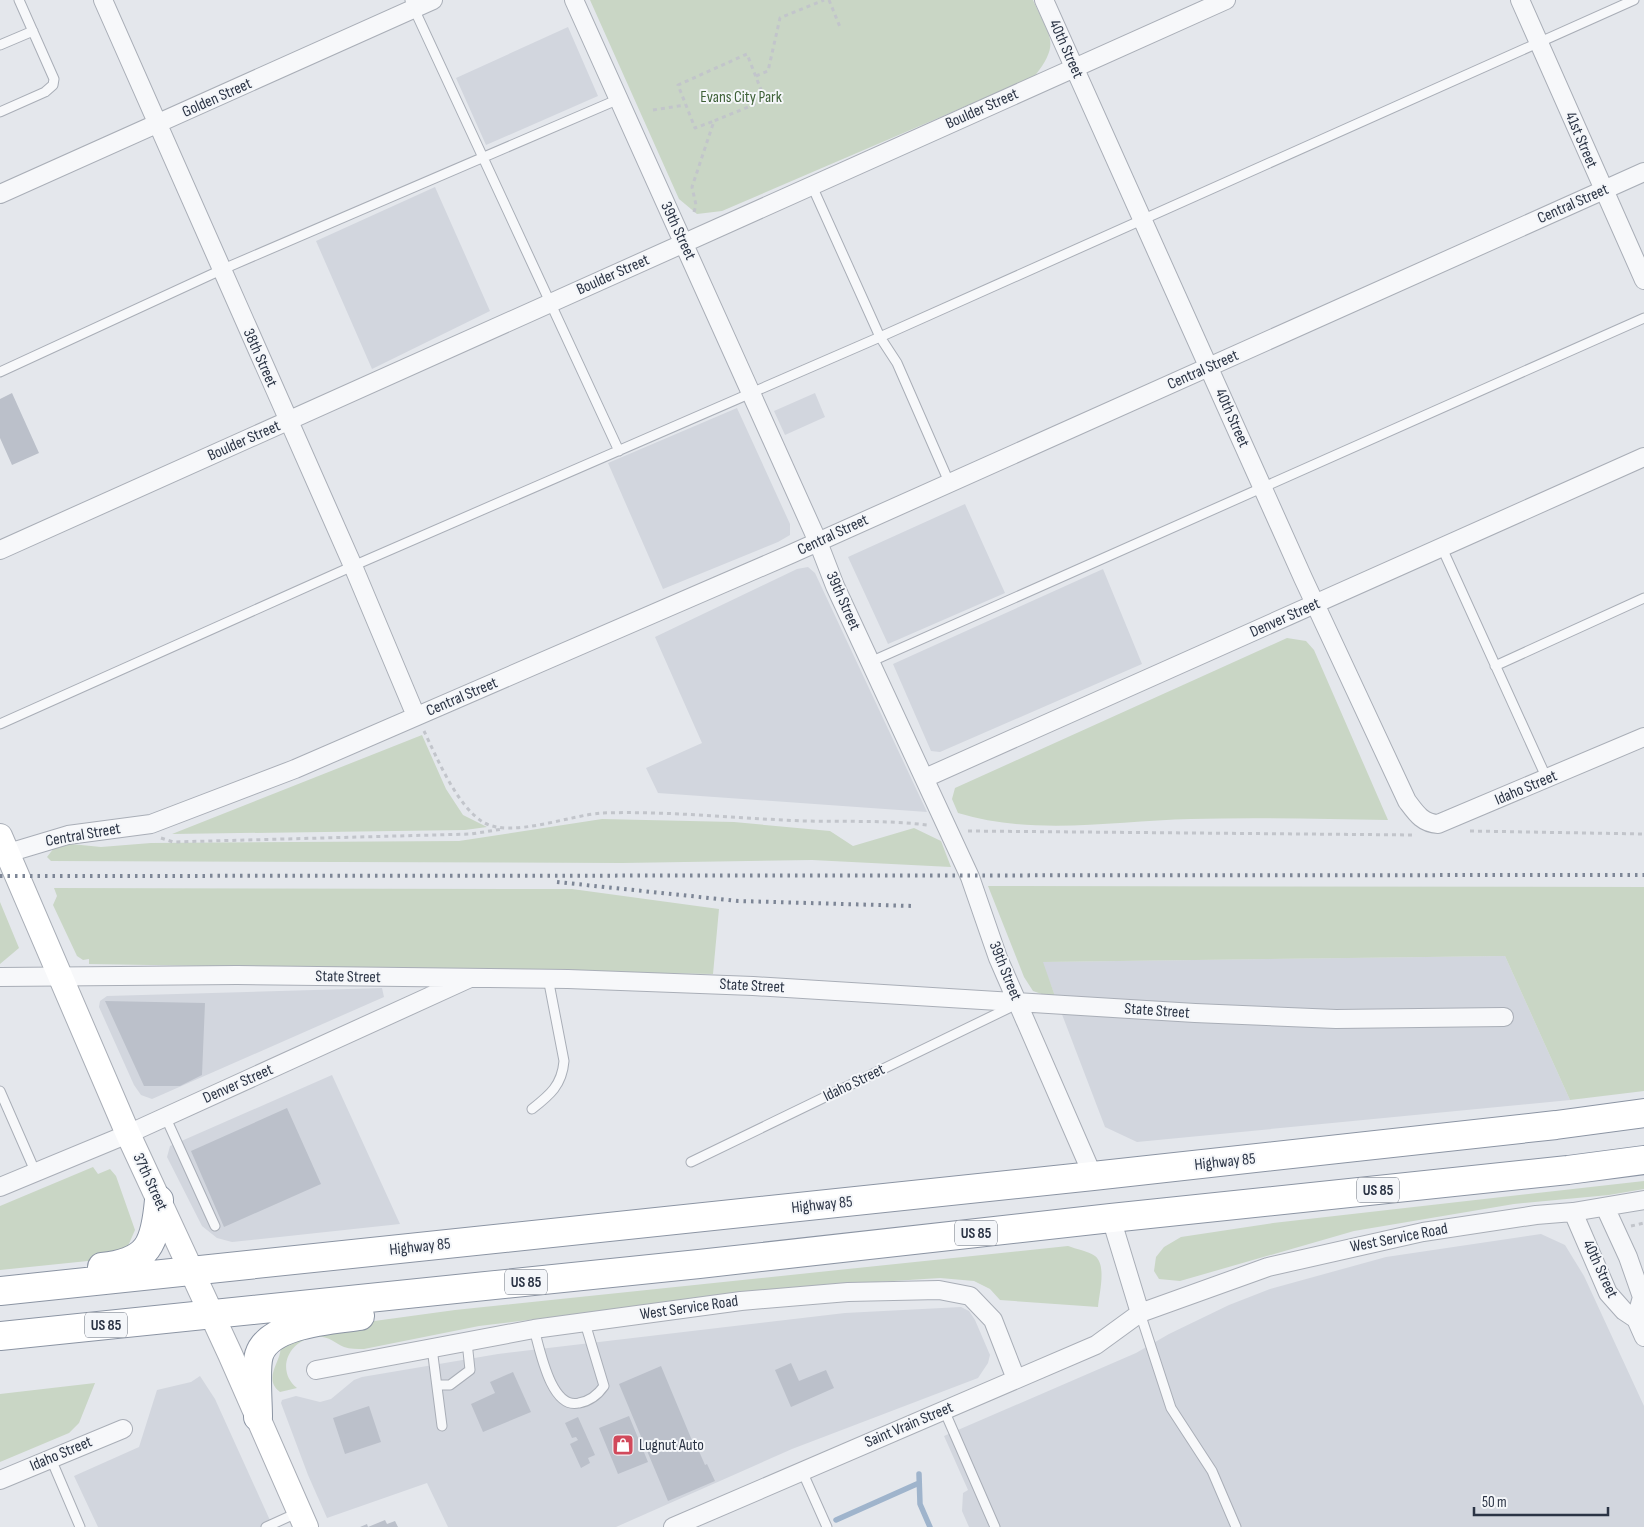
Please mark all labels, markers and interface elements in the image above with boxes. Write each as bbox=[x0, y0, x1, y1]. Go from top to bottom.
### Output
street label: 40th Street bbox=[1045, 17, 1087, 81]
street label: Golden Street bbox=[179, 74, 255, 122]
street label: Boulder Street bbox=[943, 85, 1021, 133]
park label: Evans City Park bbox=[700, 88, 782, 107]
street label: 41st Street bbox=[1561, 109, 1601, 171]
street label: Central Street bbox=[1535, 180, 1612, 228]
street label: 39th Street bbox=[656, 199, 700, 263]
street label: Boulder Street bbox=[574, 251, 652, 299]
street label: 38th Street bbox=[239, 326, 281, 390]
street label: Central Street bbox=[1165, 346, 1242, 394]
street label: 40th Street bbox=[1211, 386, 1253, 450]
street label: Boulder Street bbox=[205, 417, 283, 465]
street label: Central Street bbox=[795, 510, 871, 560]
street label: 39th Street bbox=[822, 569, 864, 633]
street label: Denver Street bbox=[1247, 594, 1323, 642]
street label: Central Street bbox=[423, 673, 501, 721]
street label: Idaho Street bbox=[1492, 766, 1560, 810]
street label: Central Street bbox=[44, 819, 122, 851]
street label: 39th Street bbox=[985, 939, 1025, 1003]
street label: State Street bbox=[315, 967, 381, 987]
street label: State Street bbox=[719, 975, 785, 997]
street label: State Street bbox=[1124, 999, 1190, 1023]
street label: Denver Street bbox=[200, 1060, 276, 1108]
street label: Idaho Street bbox=[820, 1060, 888, 1106]
street label: Highway 85 bbox=[1194, 1149, 1256, 1175]
street label: 37th Street bbox=[128, 1150, 172, 1214]
road number: US 85 bbox=[1357, 1178, 1399, 1202]
street label: Highway 85 bbox=[791, 1192, 853, 1218]
street label: West Service Road bbox=[1349, 1219, 1449, 1257]
road number: US 85 bbox=[955, 1220, 997, 1246]
street label: Highway 85 bbox=[389, 1234, 451, 1260]
street label: 40th Street bbox=[1578, 1237, 1622, 1301]
road number: US 85 bbox=[505, 1270, 547, 1294]
street label: West Service Road bbox=[639, 1292, 739, 1324]
road number: US 85 bbox=[85, 1312, 127, 1338]
street label: Saint Vrain Street bbox=[862, 1398, 956, 1452]
street label: Idaho Street bbox=[27, 1432, 95, 1476]
shop icon: Lugnut Auto bbox=[611, 1433, 635, 1457]
place label: Lugnut Auto bbox=[639, 1436, 704, 1455]
scale bar bbox=[1474, 1484, 1608, 1516]
text: 50 m bbox=[1482, 1493, 1507, 1512]

